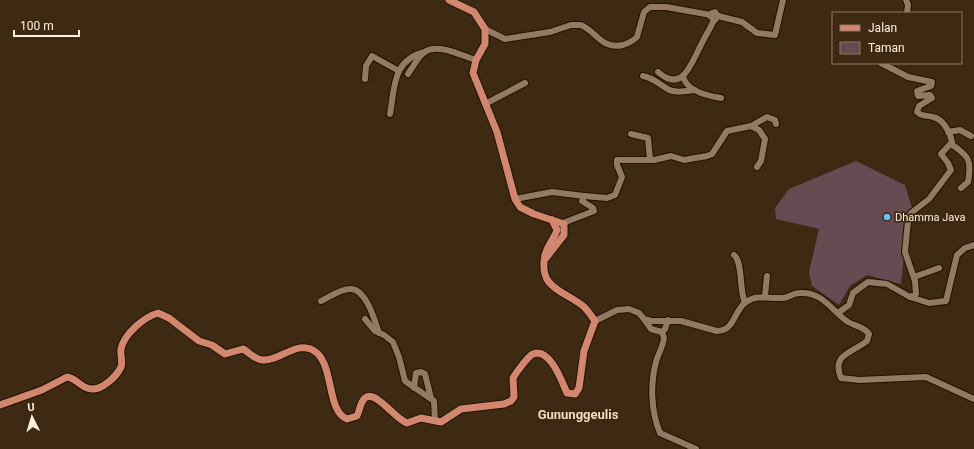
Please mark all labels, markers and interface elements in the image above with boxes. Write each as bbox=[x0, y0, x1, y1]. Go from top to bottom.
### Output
scale bar bbox=[14, 12, 79, 38]
legend bbox=[832, 12, 962, 64]
text: 100 m bbox=[20, 19, 54, 33]
text: Jalan bbox=[868, 21, 897, 35]
text: Taman bbox=[868, 41, 905, 55]
place label: Dhamma Java bbox=[895, 211, 965, 224]
marker: Dhamma Java bbox=[882, 212, 892, 222]
north arrow bbox=[12, 397, 52, 437]
text: U bbox=[27, 401, 35, 414]
district label: Gununggeulis bbox=[538, 407, 619, 422]

